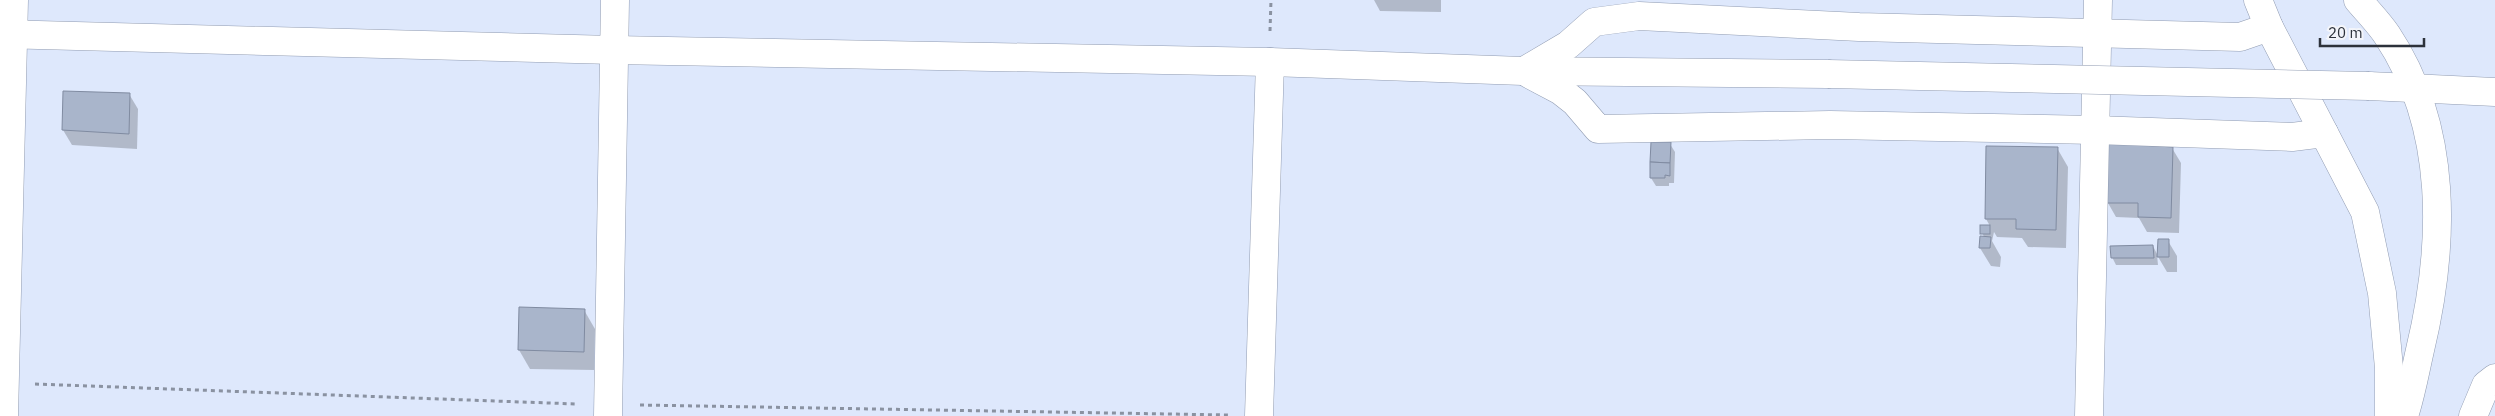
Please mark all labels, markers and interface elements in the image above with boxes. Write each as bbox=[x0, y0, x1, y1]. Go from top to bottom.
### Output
scale bar bbox=[2320, 15, 2424, 47]
text: 20 m bbox=[2328, 23, 2363, 42]

